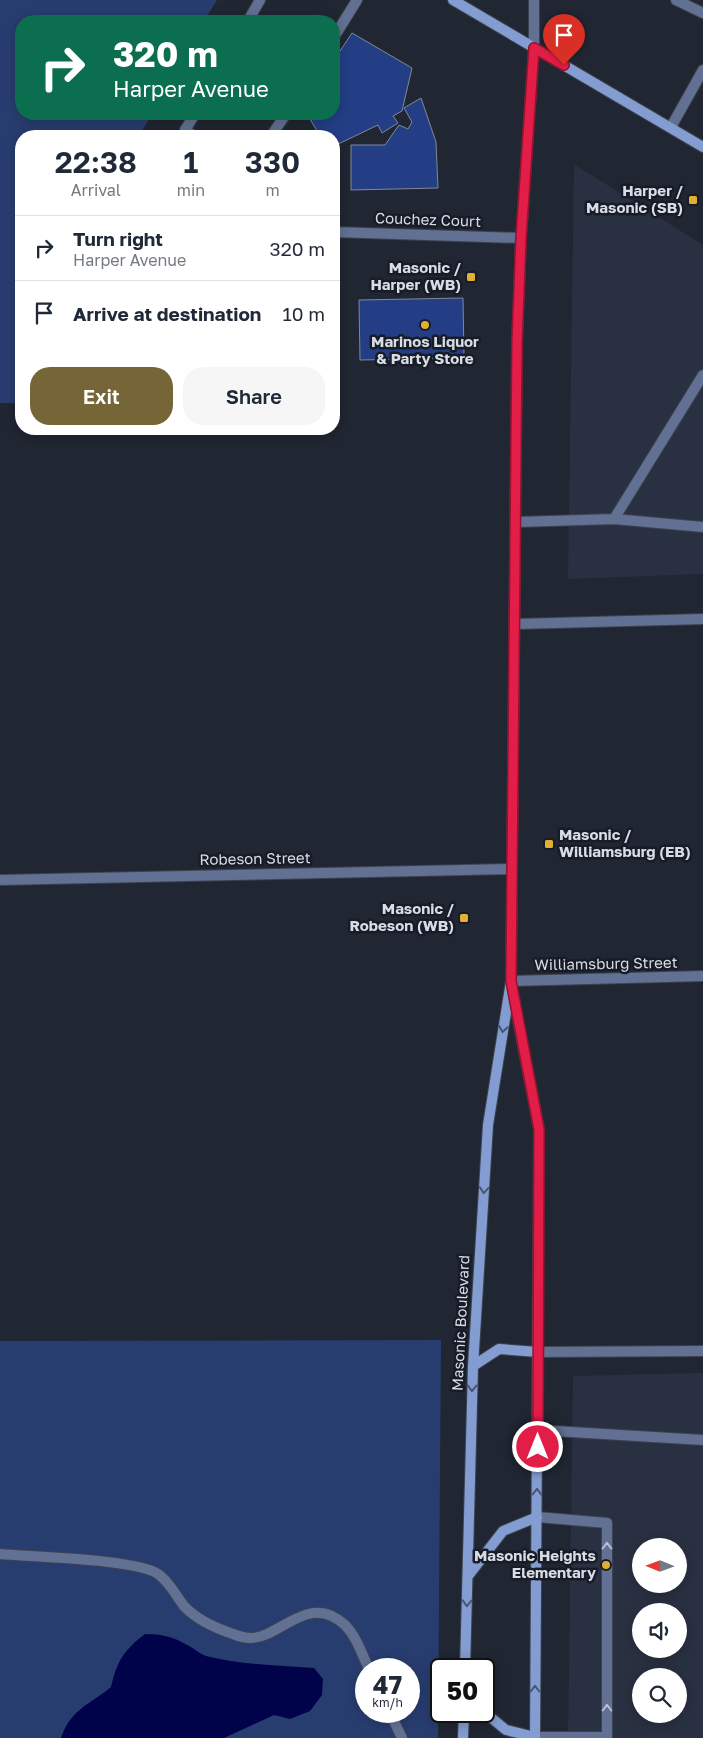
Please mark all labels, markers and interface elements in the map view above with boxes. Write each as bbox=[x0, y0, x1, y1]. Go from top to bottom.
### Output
pin bbox=[543, 14, 585, 65]
icon: arrive bbox=[550, 21, 578, 49]
text: 320 m bbox=[113, 33, 218, 75]
icon: right bbox=[30, 35, 95, 100]
text: Harper Avenue bbox=[113, 75, 269, 102]
text: 22:38 bbox=[55, 144, 137, 180]
text: 1 bbox=[183, 144, 198, 180]
text: 330 bbox=[245, 144, 300, 180]
text: Arrival bbox=[71, 180, 121, 200]
text: min bbox=[177, 180, 205, 200]
text: m bbox=[265, 180, 280, 200]
place label: Harper / Masonic (SB) bbox=[586, 181, 684, 216]
marker: Harper / Masonic (SB) bbox=[687, 194, 699, 206]
street label: Couchez Court bbox=[375, 208, 481, 230]
text: Turn right bbox=[73, 227, 163, 250]
icon: right bbox=[30, 234, 58, 262]
text: 320 m bbox=[270, 237, 325, 260]
text: Harper Avenue bbox=[73, 250, 186, 270]
place label: Masonic / Harper (WB) bbox=[370, 258, 462, 293]
marker: Masonic / Harper (WB) bbox=[465, 271, 477, 283]
icon: arrive bbox=[30, 299, 58, 327]
text: Arrive at destination bbox=[73, 302, 261, 325]
text: 10 m bbox=[282, 302, 325, 325]
marker: Marinos Liquor & Party Store bbox=[419, 319, 431, 331]
place label: Marinos Liquor & Party Store bbox=[371, 332, 479, 367]
button: Exit bbox=[30, 367, 173, 425]
button: Share bbox=[183, 367, 325, 425]
place label: Masonic / Williamsburg (EB) bbox=[559, 825, 691, 860]
marker: Masonic / Williamsburg (EB) bbox=[543, 838, 555, 850]
street label: Robeson Street bbox=[199, 848, 311, 868]
place label: Masonic / Robeson (WB) bbox=[350, 899, 455, 934]
marker: Masonic / Robeson (WB) bbox=[458, 912, 470, 924]
street label: Williamsburg Street bbox=[534, 953, 678, 973]
one-way arrow bbox=[498, 1026, 509, 1034]
one-way arrow bbox=[478, 1187, 489, 1195]
street label: Masonic Boulevard bbox=[447, 1255, 473, 1391]
one-way arrow bbox=[467, 1384, 477, 1392]
position arrow bbox=[511, 1420, 563, 1472]
one-way arrow bbox=[532, 1488, 542, 1496]
north arrow bbox=[632, 1538, 688, 1592]
map controls bbox=[632, 1538, 687, 1723]
one-way arrow bbox=[602, 1541, 612, 1549]
place label: Masonic Heights Elementary bbox=[474, 1546, 596, 1581]
marker: Masonic Heights Elementary bbox=[600, 1559, 612, 1571]
one-way arrow bbox=[462, 1599, 472, 1607]
button: sound bbox=[632, 1603, 687, 1658]
speed limit sign: 50 bbox=[430, 1658, 495, 1723]
button: search bbox=[632, 1668, 687, 1723]
text: 47 bbox=[373, 1669, 402, 1700]
one-way arrow bbox=[530, 1685, 540, 1693]
text: km/h bbox=[372, 1695, 403, 1710]
one-way arrow bbox=[602, 1704, 612, 1712]

